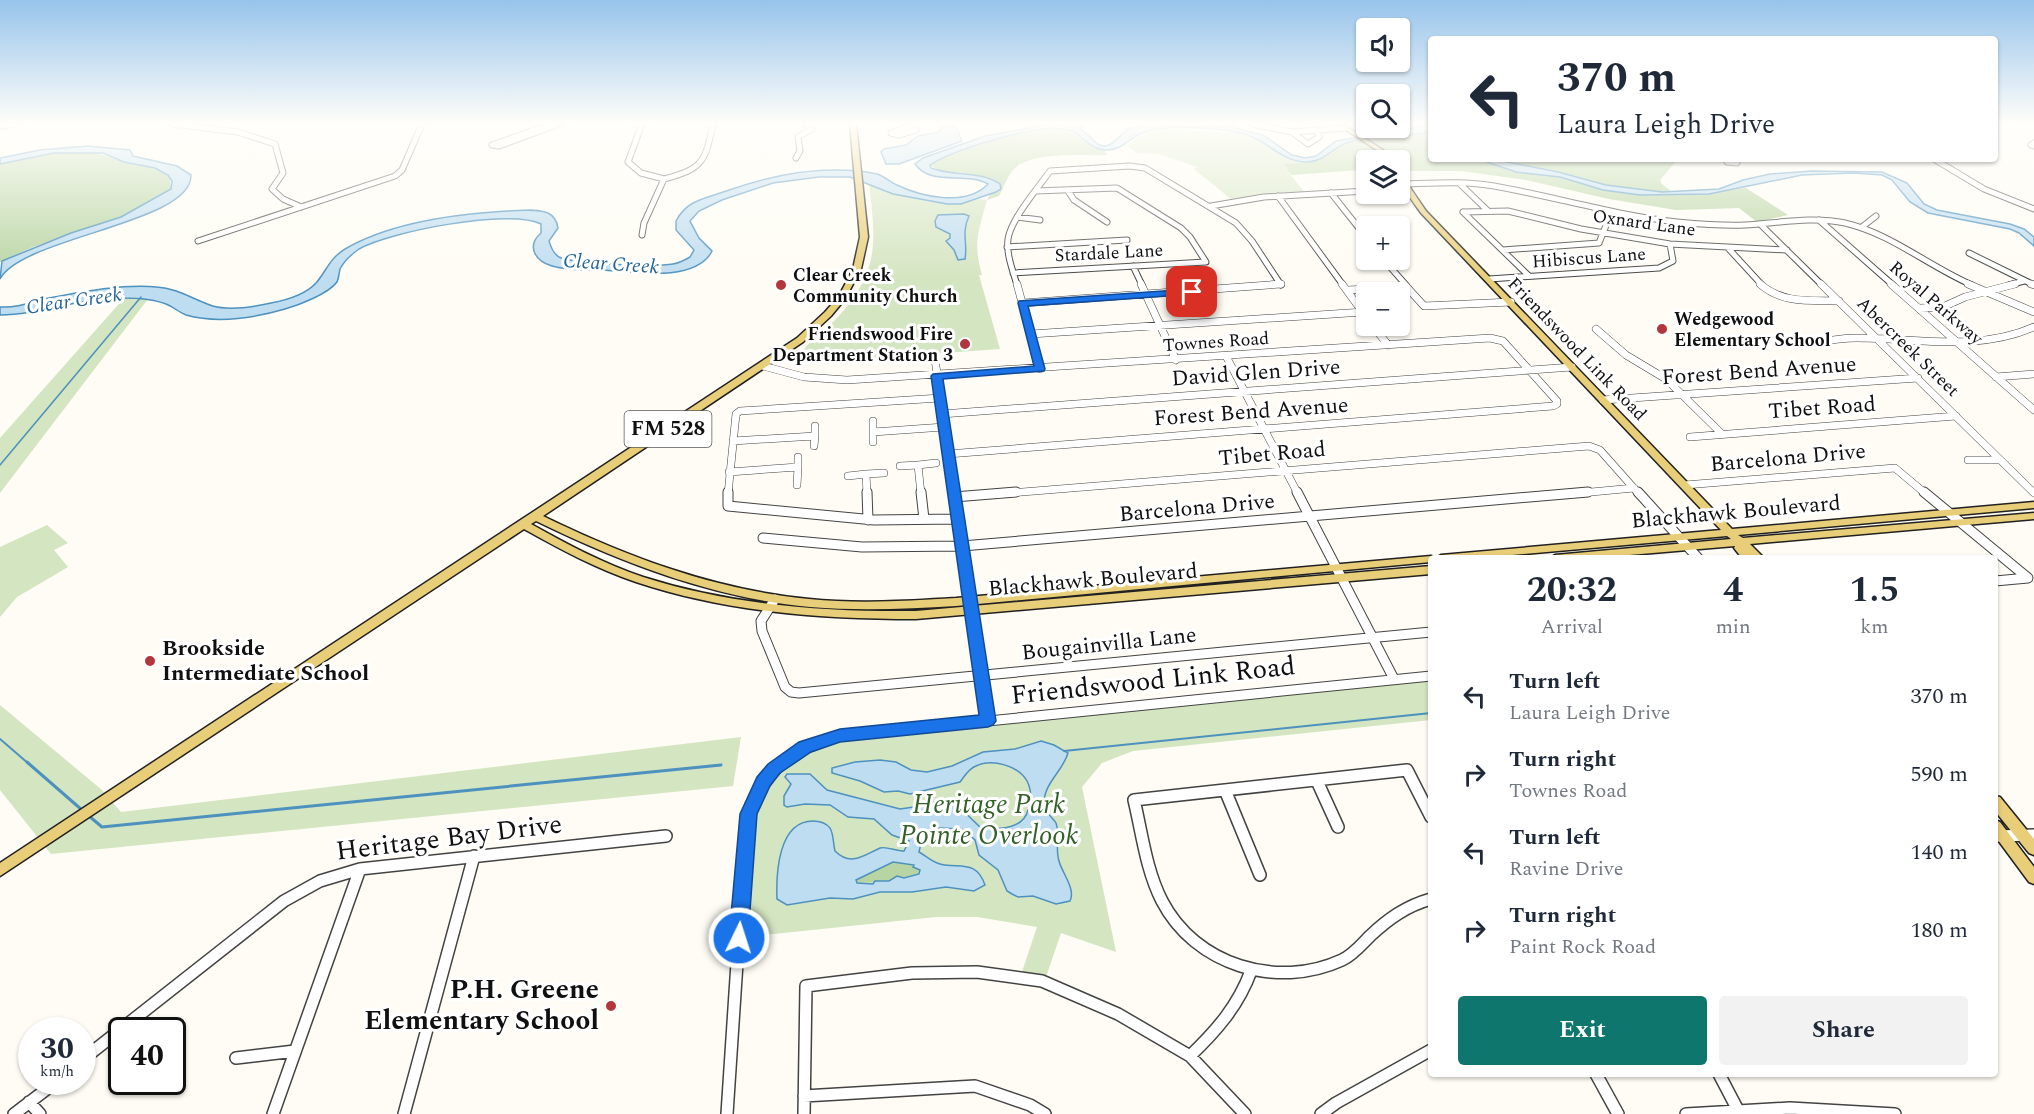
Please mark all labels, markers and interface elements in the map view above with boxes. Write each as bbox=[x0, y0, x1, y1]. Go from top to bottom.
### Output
map controls bbox=[1356, 18, 1410, 336]
button: sound bbox=[1356, 18, 1410, 72]
text: 370 m bbox=[1557, 47, 1676, 110]
icon: left bbox=[1458, 60, 1536, 138]
button: search bbox=[1356, 84, 1410, 138]
text: Laura Leigh Drive bbox=[1557, 104, 1775, 146]
button: layers bbox=[1356, 150, 1410, 204]
street label: Oxnard Lane bbox=[1591, 202, 1697, 244]
button: + bbox=[1356, 216, 1410, 270]
street label: Stardale Lane bbox=[1054, 237, 1164, 269]
street label: Hibiscus Lane bbox=[1531, 241, 1647, 275]
water label: Clear Creek bbox=[562, 246, 661, 282]
street label: Royal Parkway bbox=[1883, 254, 1990, 352]
place label: Clear Creek Community Church bbox=[793, 262, 958, 310]
pin bbox=[1166, 266, 1217, 317]
street label: Friendswood Link Road bbox=[1501, 271, 1653, 427]
icon: arrive bbox=[1175, 275, 1208, 308]
marker: Clear Creek Community Church bbox=[774, 278, 788, 292]
water label: Clear Creek bbox=[24, 279, 124, 323]
button: − bbox=[1356, 282, 1410, 336]
street label: Abercreek Street bbox=[1850, 291, 1966, 403]
place label: Wedgewood Elementary School bbox=[1674, 306, 1831, 354]
place label: Friendswood Fire Department Station 3 bbox=[772, 321, 953, 369]
marker: Wedgewood Elementary School bbox=[1655, 322, 1669, 336]
street label: Townes Road bbox=[1162, 325, 1270, 359]
marker: Friendswood Fire Department Station 3 bbox=[958, 337, 972, 351]
street label: Forest Bend Avenue bbox=[1660, 348, 1858, 394]
street label: David Glen Drive bbox=[1170, 351, 1342, 395]
street label: Tibet Road bbox=[1767, 388, 1877, 428]
street label: Forest Bend Avenue bbox=[1152, 389, 1350, 435]
road number: FM 528 bbox=[624, 411, 712, 447]
street label: Tibet Road bbox=[1217, 433, 1327, 475]
street label: Barcelona Drive bbox=[1709, 435, 1867, 481]
street label: Barcelona Drive bbox=[1118, 485, 1276, 531]
street label: Blackhawk Boulevard bbox=[1630, 486, 1842, 538]
street label: Blackhawk Boulevard bbox=[987, 554, 1199, 606]
text: 20:32 bbox=[1527, 563, 1617, 618]
text: 4 bbox=[1723, 563, 1743, 618]
text: 1.5 bbox=[1849, 563, 1899, 618]
text: Arrival bbox=[1541, 612, 1603, 642]
text: min bbox=[1716, 612, 1751, 642]
text: km bbox=[1860, 612, 1889, 642]
street label: Bougainvilla Lane bbox=[1020, 618, 1198, 670]
place label: Brookside Intermediate School bbox=[162, 632, 369, 690]
street label: Friendswood Link Road bbox=[1009, 645, 1297, 717]
marker: Brookside Intermediate School bbox=[143, 654, 157, 668]
text: Turn left bbox=[1509, 665, 1601, 698]
icon: left bbox=[1458, 680, 1491, 713]
text: 370 m bbox=[1911, 680, 1968, 713]
text: Laura Leigh Drive bbox=[1509, 698, 1670, 728]
text: Turn right bbox=[1509, 743, 1616, 776]
icon: right bbox=[1458, 758, 1491, 791]
text: 590 m bbox=[1911, 758, 1968, 791]
text: Townes Road bbox=[1509, 776, 1627, 806]
park label: Heritage Park Pointe Overlook bbox=[900, 784, 1079, 857]
street label: Heritage Bay Drive bbox=[333, 803, 565, 873]
text: Turn left bbox=[1509, 821, 1601, 854]
icon: left bbox=[1458, 836, 1491, 869]
text: 140 m bbox=[1911, 836, 1968, 869]
text: Ravine Drive bbox=[1509, 854, 1623, 884]
text: Turn right bbox=[1509, 899, 1616, 932]
position arrow bbox=[707, 906, 771, 970]
icon: right bbox=[1458, 914, 1491, 947]
text: 180 m bbox=[1911, 914, 1968, 947]
text: Paint Rock Road bbox=[1509, 932, 1656, 962]
place label: P.H. Greene Elementary School bbox=[364, 969, 599, 1042]
button: Exit bbox=[1458, 996, 1707, 1065]
button: Share bbox=[1719, 996, 1968, 1065]
marker: P.H. Greene Elementary School bbox=[604, 999, 618, 1013]
speed limit sign: 40 bbox=[108, 1017, 186, 1095]
text: 30 bbox=[40, 1026, 74, 1072]
text: km/h bbox=[40, 1060, 74, 1083]

